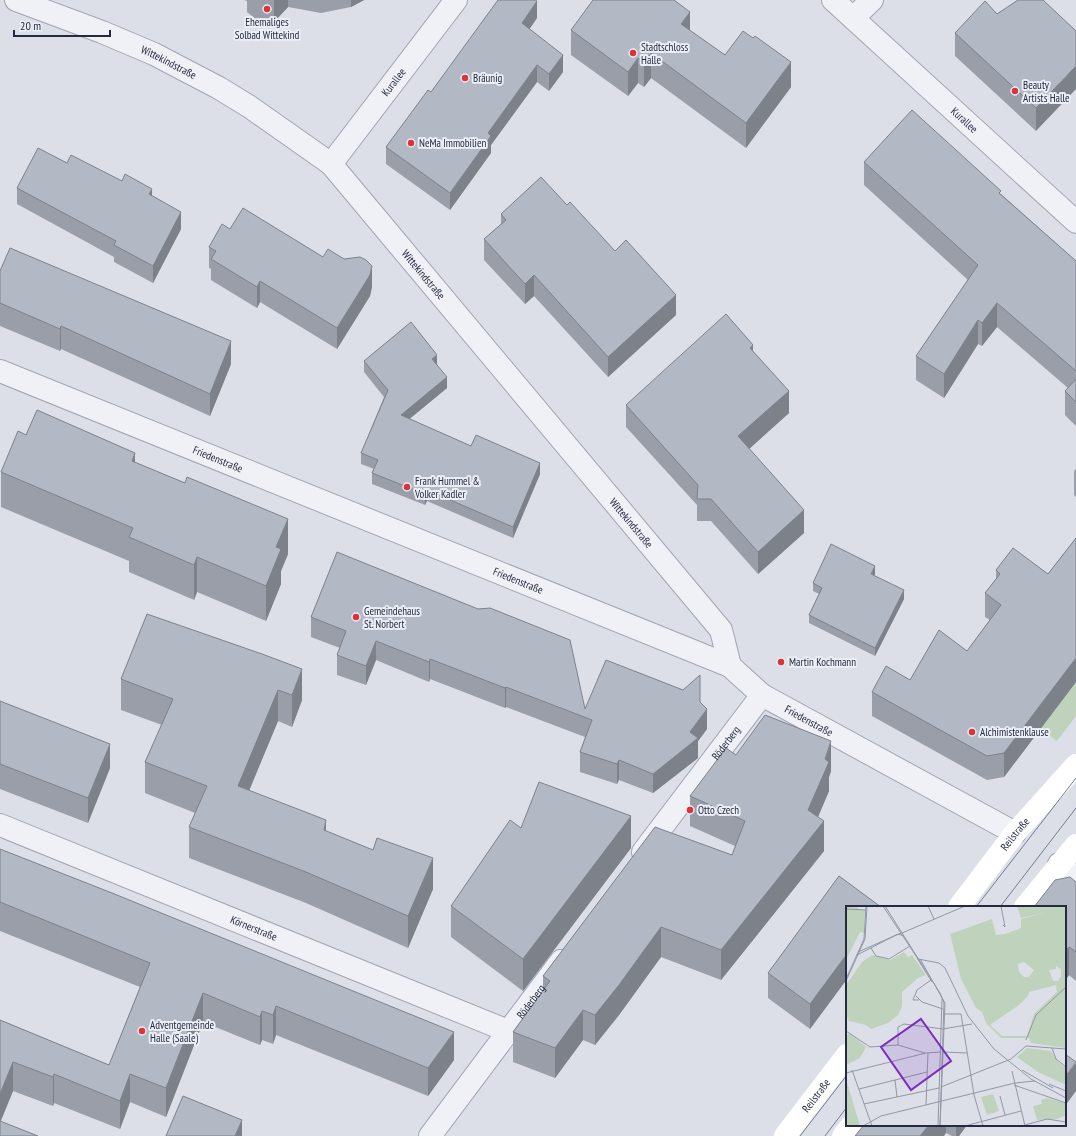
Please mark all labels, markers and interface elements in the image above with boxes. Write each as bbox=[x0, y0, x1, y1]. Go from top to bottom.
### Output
marker: Ehemaliges Solbad Wittekind bbox=[262, 4, 272, 14]
scale bar bbox=[14, 12, 110, 38]
place label: Ehemaliges Solbad Wittekind bbox=[235, 15, 300, 42]
text: 20 m bbox=[20, 18, 41, 33]
place label: Stadtschloss Halle bbox=[641, 40, 688, 67]
street label: Wittekindstraße bbox=[139, 42, 199, 82]
marker: Stadtschloss Halle bbox=[628, 48, 638, 58]
street label: Kurallee bbox=[378, 65, 409, 99]
place label: Bräunig bbox=[473, 71, 503, 85]
marker: Bräunig bbox=[460, 73, 470, 83]
place label: Beauty Artists Halle bbox=[1023, 78, 1070, 105]
marker: Beauty Artists Halle bbox=[1010, 86, 1020, 96]
street label: Kurallee bbox=[948, 104, 981, 136]
place label: NeMa Immobilien bbox=[419, 136, 486, 150]
marker: NeMa Immobilien bbox=[406, 138, 416, 148]
street label: Wittekindstraße bbox=[399, 247, 449, 303]
street label: Friedenstraße bbox=[191, 443, 245, 476]
place label: Frank Hummel & Volker Kadler bbox=[414, 474, 480, 501]
marker: Frank Hummel & Volker Kadler bbox=[402, 482, 412, 492]
street label: Wittekindstraße bbox=[607, 495, 657, 551]
street label: Friedenstraße bbox=[491, 564, 546, 597]
place label: Gemeindehaus St. Norbert bbox=[364, 604, 420, 631]
marker: Gemeindehaus St. Norbert bbox=[351, 612, 361, 622]
place label: Martin Kochmann bbox=[789, 655, 856, 669]
marker: Martin Kochmann bbox=[776, 657, 786, 667]
street label: Friedenstraße bbox=[782, 702, 836, 740]
street label: Röderberg bbox=[708, 723, 743, 763]
place label: Alchimistenklause bbox=[980, 725, 1049, 739]
marker: Alchimistenklause bbox=[967, 727, 977, 737]
place label: Otto Czech bbox=[698, 803, 739, 817]
marker: Otto Czech bbox=[685, 805, 695, 815]
street label: Reilstraße bbox=[997, 814, 1033, 853]
inset map bbox=[846, 906, 1066, 1126]
street label: Körnerstraße bbox=[228, 912, 280, 944]
street label: Röderberg bbox=[513, 981, 548, 1021]
place label: Adventgemeinde Halle (Saale) bbox=[150, 1018, 215, 1045]
marker: Adventgemeinde Halle (Saale) bbox=[137, 1026, 147, 1036]
street label: Reilstraße bbox=[799, 1076, 834, 1115]

